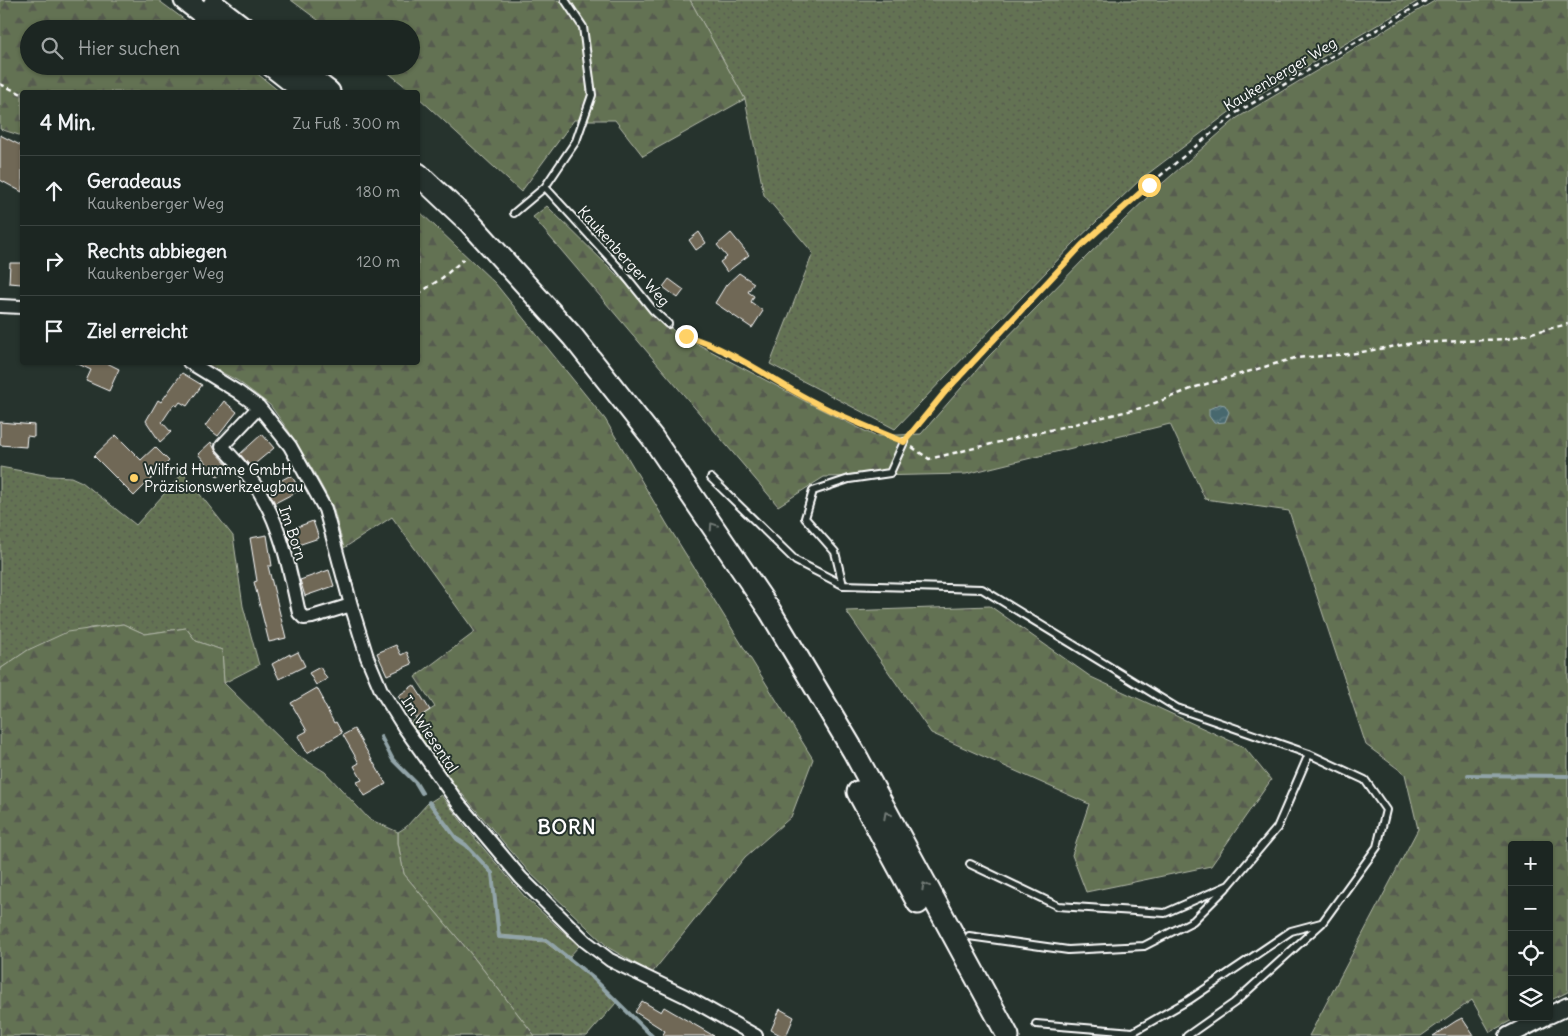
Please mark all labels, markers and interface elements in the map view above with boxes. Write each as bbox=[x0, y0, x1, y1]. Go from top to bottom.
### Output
search box bbox=[20, 20, 420, 75]
street label: Kaukenberger Weg bbox=[1220, 33, 1340, 115]
icon: search bbox=[38, 34, 66, 62]
text: Hier suchen bbox=[78, 36, 180, 60]
text: 4 Min. bbox=[40, 109, 95, 136]
text: Zu Fuß · 300 m bbox=[292, 113, 400, 133]
text: Geradeaus bbox=[87, 169, 181, 193]
route start bbox=[1138, 174, 1161, 197]
icon: ahead bbox=[40, 177, 68, 205]
text: 180 m bbox=[356, 181, 400, 201]
text: Kaukenberger Weg bbox=[87, 193, 224, 213]
street label: Kaukenberger Weg bbox=[574, 202, 674, 310]
text: Rechts abbiegen bbox=[87, 239, 227, 263]
icon: right bbox=[40, 247, 68, 275]
text: 120 m bbox=[357, 251, 400, 271]
text: Kaukenberger Weg bbox=[87, 263, 224, 283]
icon: arrive bbox=[40, 317, 68, 345]
text: Ziel erreicht bbox=[87, 319, 188, 343]
route end bbox=[675, 325, 698, 348]
place label: Wilfrid Humme GmbH Präzisionswerkzeugbau bbox=[144, 460, 304, 496]
marker: Wilfrid Humme GmbH Präzisionswerkzeugbau bbox=[128, 472, 140, 484]
street label: Im Born bbox=[275, 503, 311, 563]
one-way arrow bbox=[710, 522, 719, 532]
street label: Im Wiesental bbox=[397, 692, 463, 776]
one-way arrow bbox=[883, 811, 893, 820]
district label: BORN bbox=[537, 814, 597, 839]
map controls bbox=[1508, 841, 1553, 1021]
button: + bbox=[1508, 841, 1553, 886]
one-way arrow bbox=[921, 882, 931, 891]
button: − bbox=[1508, 886, 1553, 931]
button: locate bbox=[1508, 931, 1553, 976]
button: layers bbox=[1508, 976, 1553, 1021]

